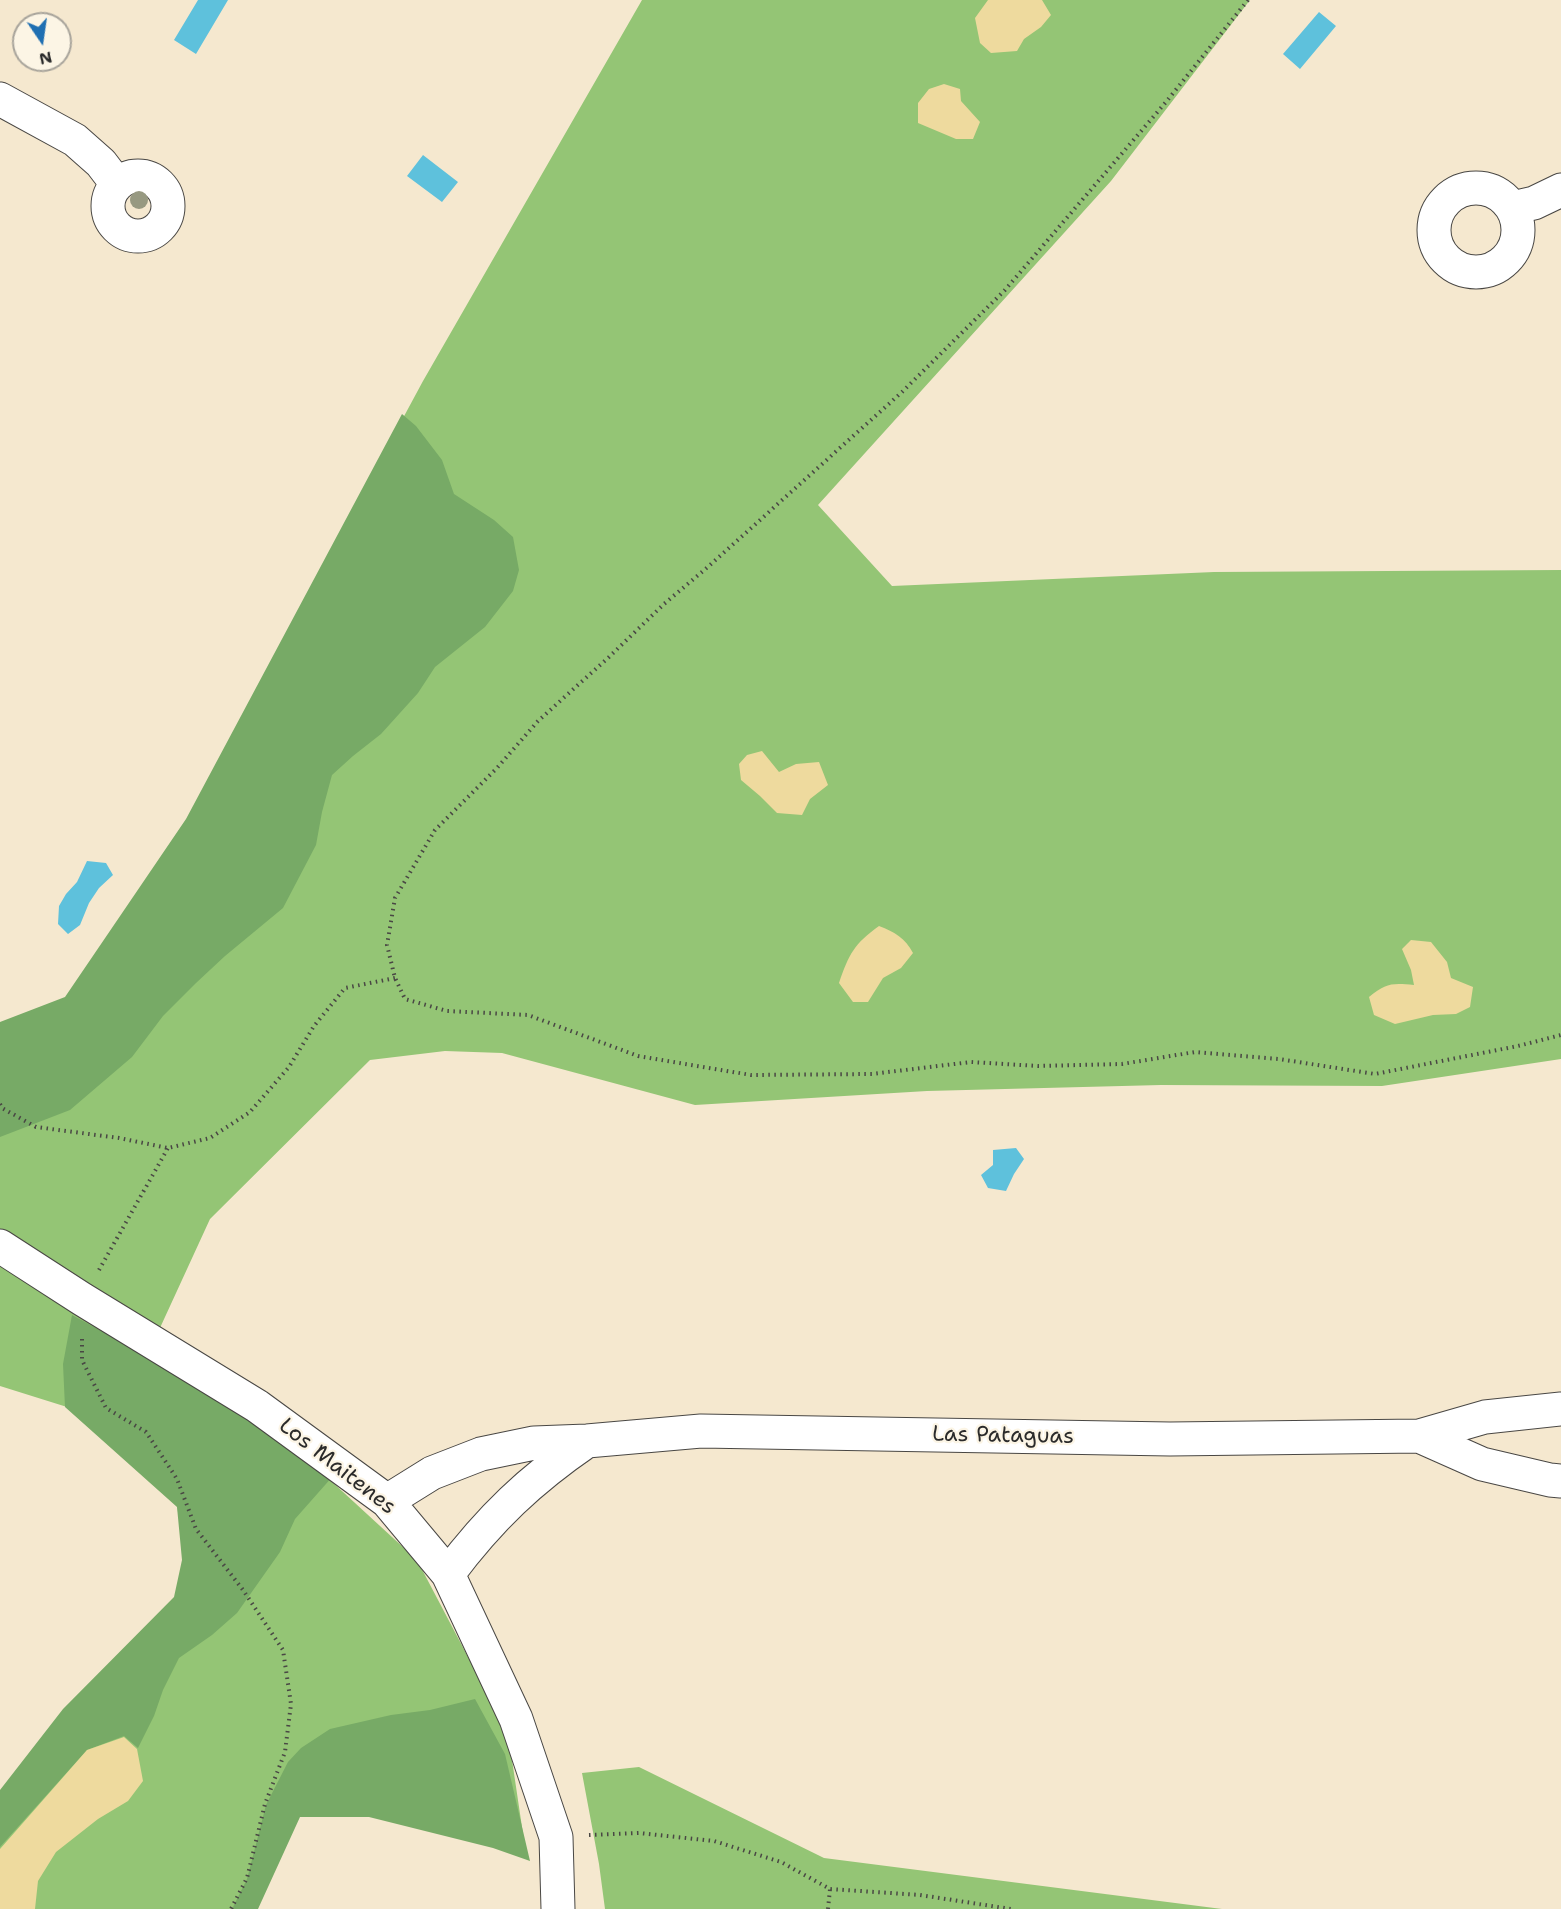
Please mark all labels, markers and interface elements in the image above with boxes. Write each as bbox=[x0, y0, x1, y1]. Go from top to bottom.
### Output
north arrow bbox=[12, 12, 72, 72]
text: N bbox=[37, 46, 54, 70]
street label: Los Maitenes bbox=[273, 1413, 401, 1521]
street label: Las Pataguas bbox=[932, 1422, 1074, 1450]

